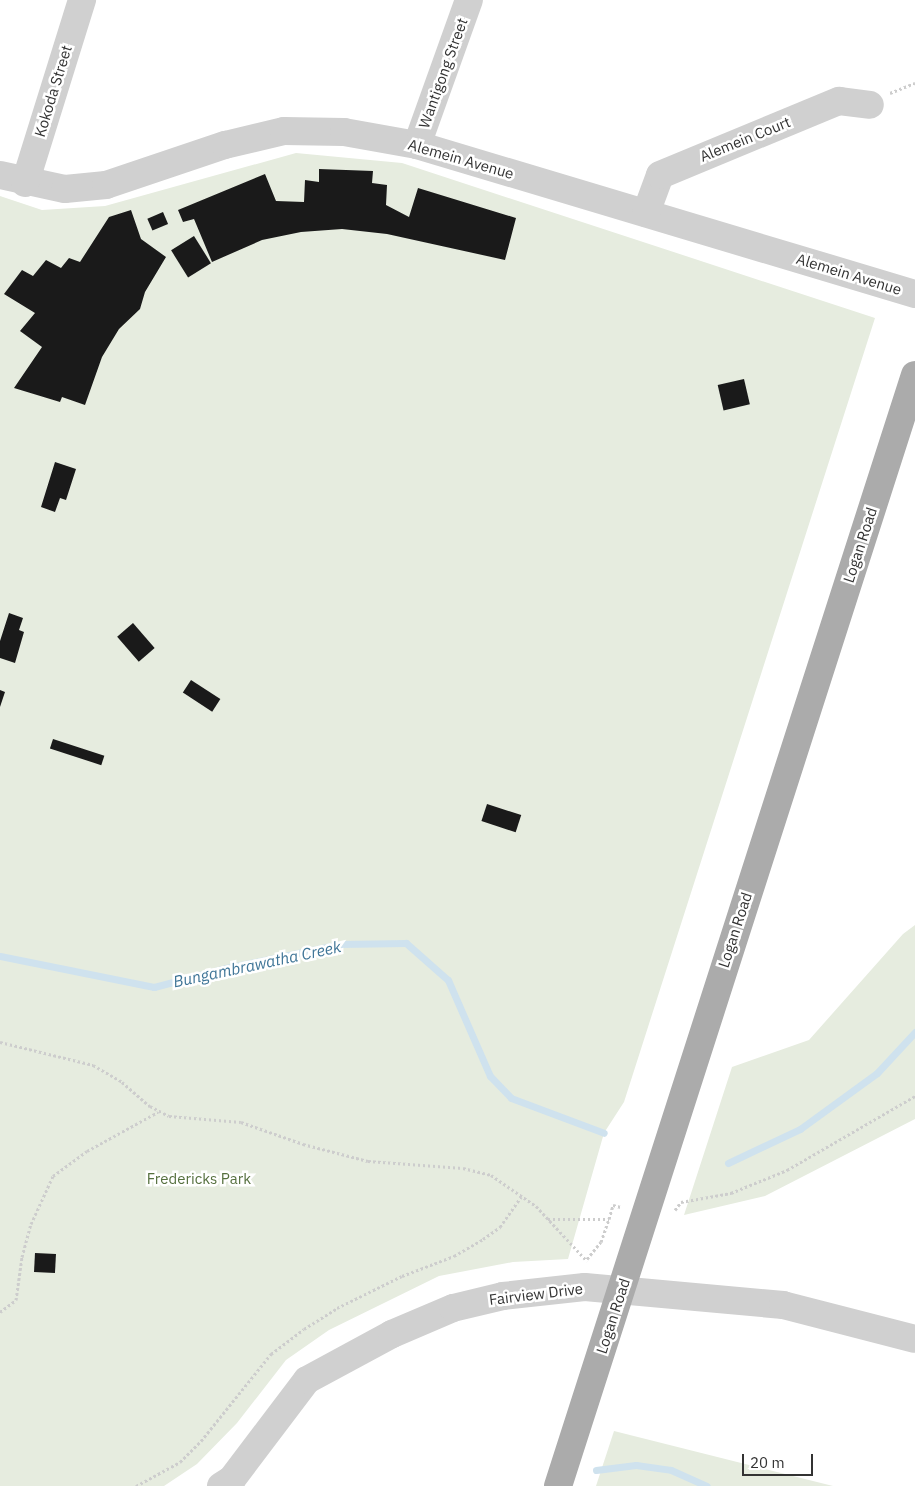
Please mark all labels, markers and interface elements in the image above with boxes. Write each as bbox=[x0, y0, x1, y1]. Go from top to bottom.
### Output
street label: Wantigong Street bbox=[415, 15, 471, 131]
street label: Kokoda Street bbox=[31, 43, 75, 139]
street label: Alemein Court bbox=[697, 113, 793, 165]
street label: Alemein Avenue bbox=[406, 135, 516, 183]
street label: Alemein Avenue bbox=[794, 249, 904, 299]
street label: Logan Road bbox=[839, 505, 881, 585]
street label: Logan Road bbox=[714, 890, 756, 970]
water label: Bungambrawatha Creek bbox=[171, 937, 343, 991]
park label: Fredericks Park bbox=[147, 1170, 251, 1188]
street label: Logan Road bbox=[592, 1276, 634, 1356]
street label: Fairview Drive bbox=[488, 1279, 584, 1309]
scale bar bbox=[745, 1444, 816, 1476]
text: 20 m bbox=[750, 1453, 785, 1472]

